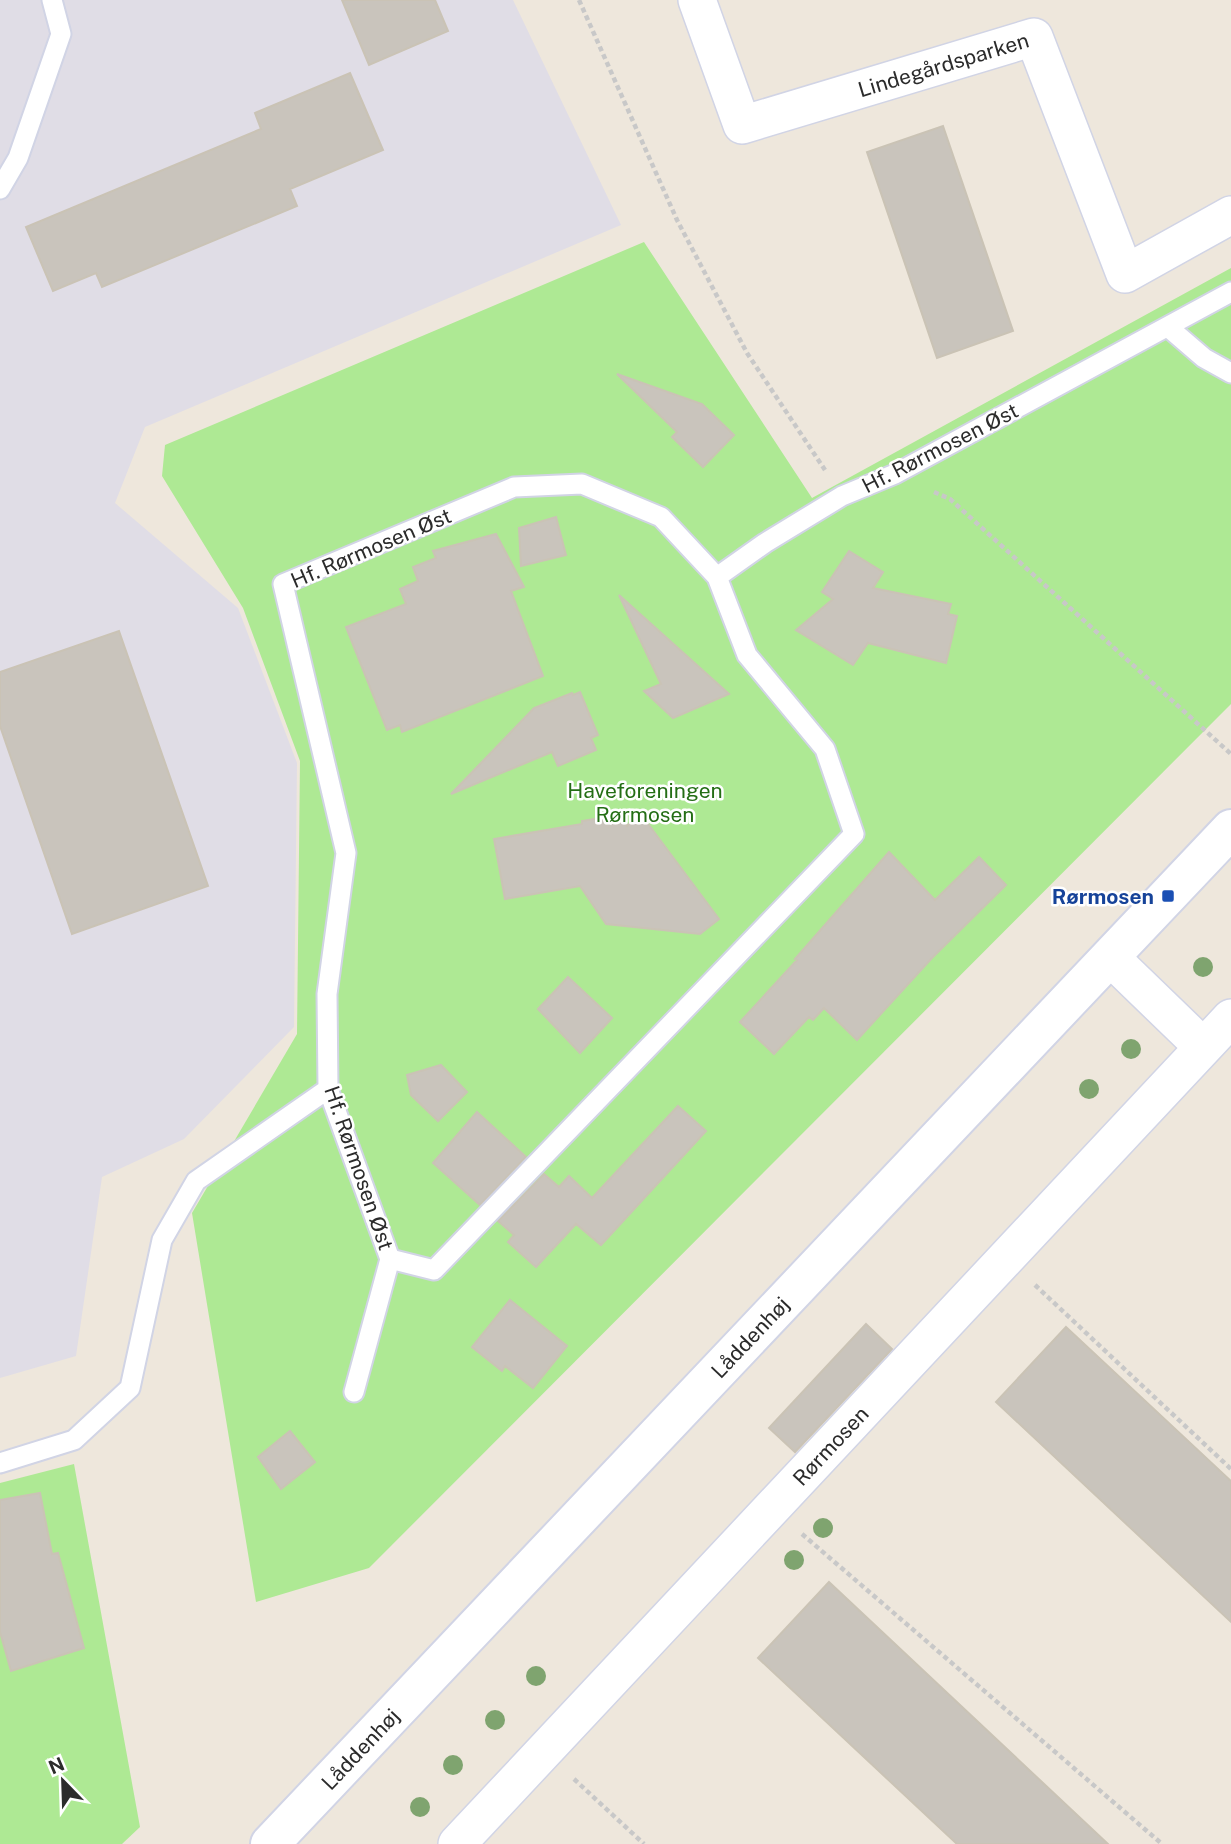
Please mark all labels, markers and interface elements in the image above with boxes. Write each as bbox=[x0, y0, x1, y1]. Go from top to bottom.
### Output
street label: Lindegårdsparken bbox=[855, 27, 1032, 102]
street label: Hf. Rørmosen Øst bbox=[858, 398, 1022, 498]
street label: Hf. Rørmosen Øst bbox=[287, 503, 455, 593]
park label: Haveforeningen Rørmosen bbox=[567, 778, 723, 827]
place label: Rørmosen bbox=[1052, 884, 1154, 909]
marker: Rørmosen bbox=[1160, 888, 1176, 904]
street label: Hf. Rørmosen Øst bbox=[319, 1083, 399, 1253]
street label: Låddenhøj bbox=[706, 1291, 794, 1383]
street label: Rørmosen bbox=[787, 1401, 873, 1490]
street label: Låddenhøj bbox=[316, 1703, 404, 1795]
north arrow bbox=[28, 1746, 98, 1816]
text: N bbox=[45, 1752, 67, 1778]

